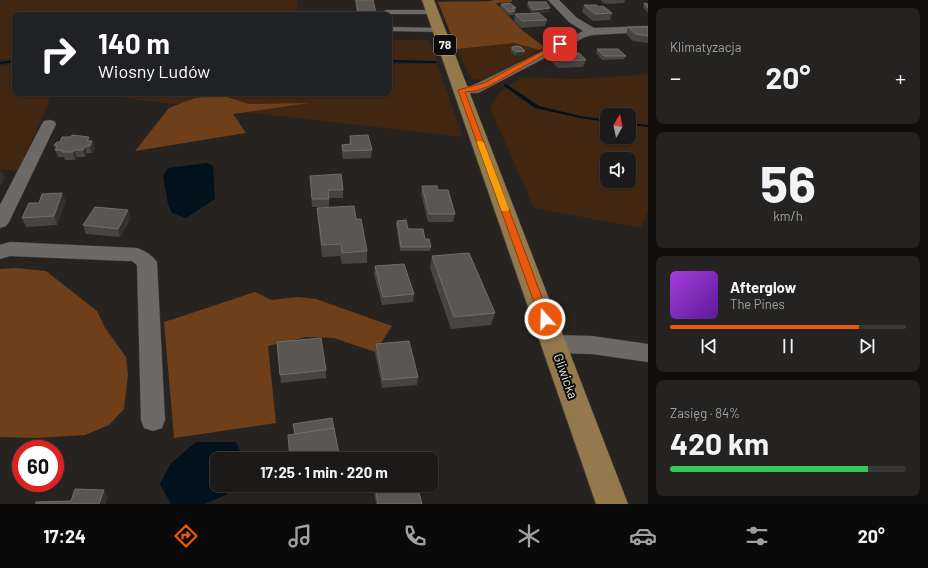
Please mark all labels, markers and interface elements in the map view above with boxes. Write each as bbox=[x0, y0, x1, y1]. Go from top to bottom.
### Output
text: 140 m bbox=[98, 26, 170, 60]
pin bbox=[543, 27, 577, 61]
icon: right bbox=[32, 28, 84, 80]
icon: arrive bbox=[549, 33, 571, 55]
road number: 78 bbox=[434, 35, 456, 55]
text: Klimatyzacja bbox=[670, 39, 741, 55]
text: 20° bbox=[765, 59, 811, 95]
text: Wiosny Ludów bbox=[98, 60, 210, 82]
text: − bbox=[670, 64, 681, 90]
text: + bbox=[895, 64, 906, 90]
north arrow bbox=[600, 108, 636, 144]
map controls bbox=[600, 108, 636, 188]
text: 56 bbox=[760, 151, 816, 213]
button: sound bbox=[600, 152, 636, 188]
text: km/h bbox=[773, 208, 803, 224]
text: Afterglow bbox=[730, 278, 796, 296]
text: The Pines bbox=[730, 296, 785, 312]
position arrow bbox=[524, 298, 566, 340]
icon: previous bbox=[698, 335, 720, 357]
icon: pause bbox=[777, 335, 799, 357]
icon: next bbox=[856, 335, 878, 357]
street label: Gliwicka bbox=[550, 351, 582, 401]
text: Zasięg · 84% bbox=[670, 405, 740, 421]
text: 420 km bbox=[670, 425, 769, 461]
speed limit sign: 60 bbox=[12, 440, 64, 492]
text: 17:25 · 1 min · 220 m bbox=[260, 463, 388, 481]
icon: directions bbox=[172, 522, 200, 550]
icon: music bbox=[286, 522, 314, 550]
icon: phone bbox=[401, 522, 429, 550]
icon: climate bbox=[515, 522, 543, 550]
icon: car bbox=[629, 522, 657, 550]
icon: filters bbox=[743, 522, 771, 550]
text: 17:24 bbox=[43, 525, 86, 547]
text: 20° bbox=[858, 525, 885, 547]

